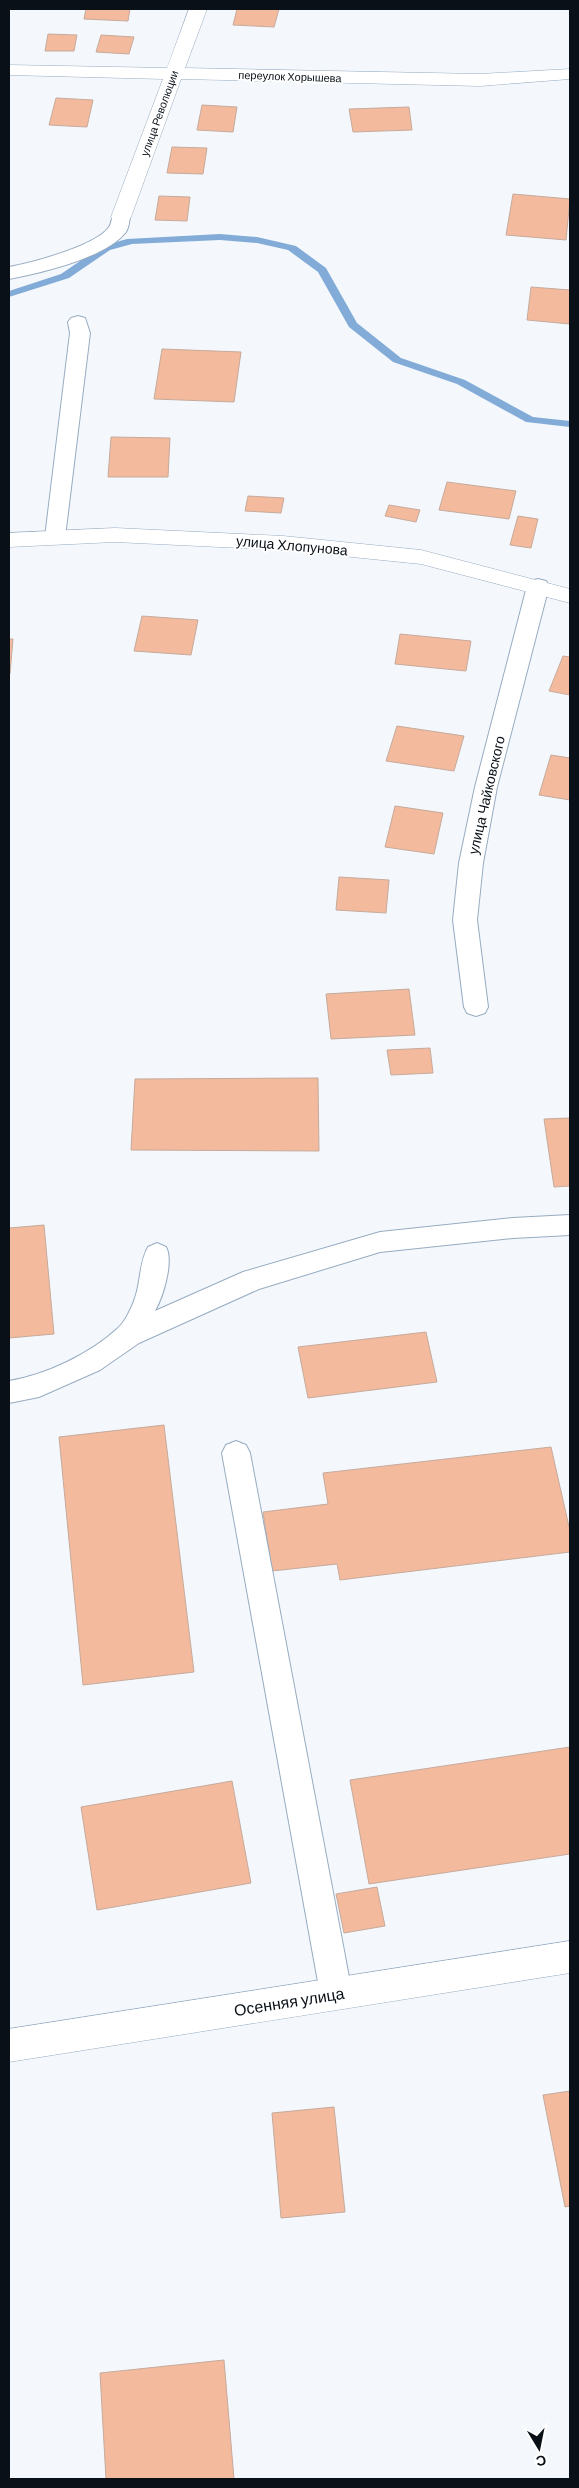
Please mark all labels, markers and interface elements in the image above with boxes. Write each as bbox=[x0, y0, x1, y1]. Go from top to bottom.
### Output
street label: улица Революции bbox=[137, 68, 181, 158]
street label: переулок Хорышева bbox=[238, 68, 343, 84]
street label: улица Хлопунова bbox=[236, 532, 349, 558]
street label: улица Чайковского bbox=[464, 734, 508, 856]
street label: Осенняя улица bbox=[232, 1983, 346, 2019]
north arrow bbox=[514, 2423, 564, 2473]
text: С bbox=[535, 2452, 548, 2471]

